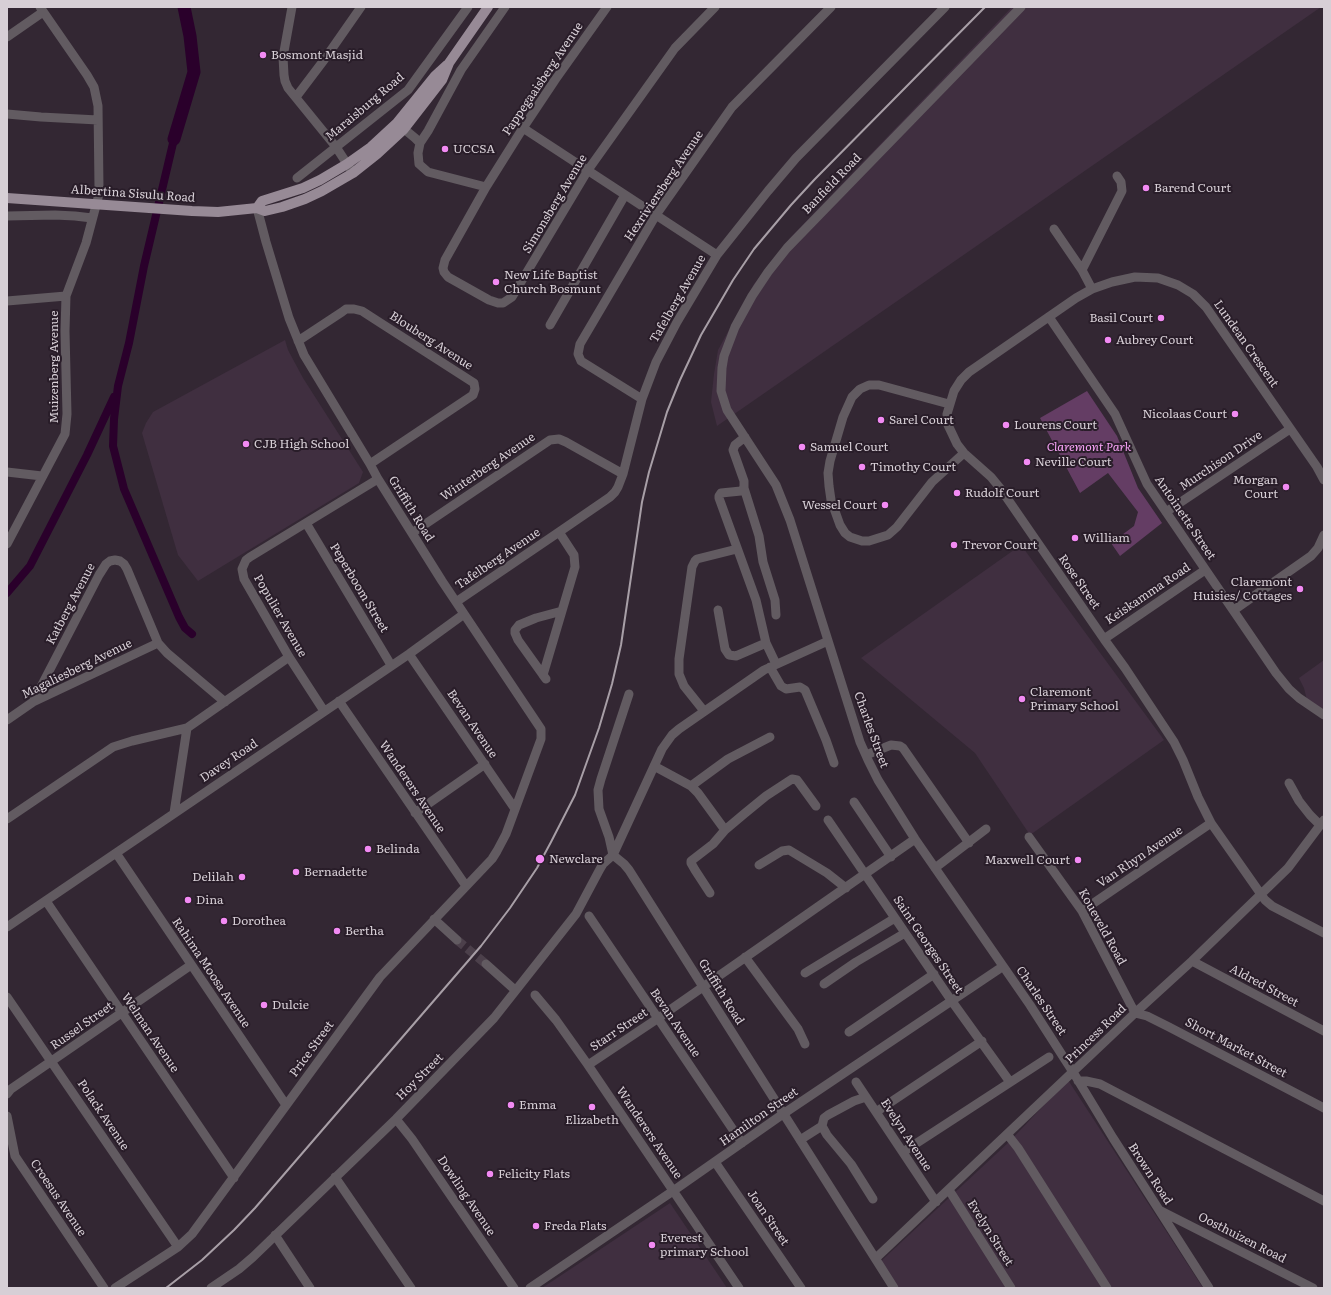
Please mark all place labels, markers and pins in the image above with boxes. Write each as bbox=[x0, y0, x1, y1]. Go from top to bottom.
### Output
place label: Bosmont Masjid bbox=[271, 48, 363, 62]
marker: Bosmont Masjid bbox=[258, 50, 268, 60]
place label: UCCSA bbox=[453, 142, 495, 156]
marker: UCCSA bbox=[440, 144, 450, 154]
place label: Barend Court bbox=[1154, 181, 1231, 195]
marker: Barend Court bbox=[1141, 183, 1151, 193]
place label: New Life Baptist Church Bosmunt bbox=[504, 268, 601, 296]
marker: New Life Baptist Church Bosmunt bbox=[491, 277, 501, 287]
place label: Basil Court bbox=[1089, 311, 1153, 325]
marker: Basil Court bbox=[1156, 313, 1166, 323]
place label: Aubrey Court bbox=[1116, 333, 1193, 347]
marker: Aubrey Court bbox=[1103, 335, 1113, 345]
place label: Nicolaas Court bbox=[1142, 407, 1227, 421]
marker: Nicolaas Court bbox=[1230, 409, 1240, 419]
place label: Sarel Court bbox=[889, 413, 954, 427]
marker: Sarel Court bbox=[876, 415, 886, 425]
place label: Lourens Court bbox=[1014, 418, 1097, 432]
marker: Lourens Court bbox=[1001, 420, 1011, 430]
place label: CJB High School bbox=[254, 437, 349, 451]
marker: CJB High School bbox=[241, 439, 251, 449]
place label: Samuel Court bbox=[810, 440, 888, 454]
marker: Samuel Court bbox=[797, 442, 807, 452]
place label: Neville Court bbox=[1035, 455, 1112, 469]
marker: Neville Court bbox=[1022, 457, 1032, 467]
place label: Timothy Court bbox=[870, 460, 956, 474]
marker: Timothy Court bbox=[857, 462, 867, 472]
place label: Morgan Court bbox=[1233, 473, 1278, 501]
marker: Morgan Court bbox=[1281, 482, 1291, 492]
place label: Rudolf Court bbox=[965, 486, 1039, 500]
marker: Rudolf Court bbox=[952, 488, 962, 498]
place label: Wessel Court bbox=[802, 498, 877, 512]
marker: Wessel Court bbox=[880, 500, 890, 510]
place label: William bbox=[1083, 531, 1130, 545]
marker: William bbox=[1070, 533, 1080, 543]
place label: Trevor Court bbox=[962, 538, 1037, 552]
marker: Trevor Court bbox=[949, 540, 959, 550]
place label: Claremont Huisies/ Cottages bbox=[1193, 575, 1292, 603]
marker: Claremont Huisies/ Cottages bbox=[1295, 584, 1305, 594]
place label: Claremont Primary School bbox=[1030, 685, 1119, 713]
marker: Claremont Primary School bbox=[1017, 694, 1027, 704]
place label: Belinda bbox=[376, 842, 420, 856]
marker: Belinda bbox=[363, 844, 373, 854]
place label: Newclare bbox=[549, 852, 603, 866]
marker: Newclare bbox=[534, 853, 546, 865]
place label: Maxwell Court bbox=[985, 853, 1070, 867]
marker: Maxwell Court bbox=[1073, 855, 1083, 865]
place label: Bernadette bbox=[304, 865, 367, 879]
marker: Bernadette bbox=[291, 867, 301, 877]
place label: Delilah bbox=[192, 870, 234, 884]
marker: Delilah bbox=[237, 872, 247, 882]
place label: Dina bbox=[196, 893, 224, 907]
marker: Dina bbox=[183, 895, 193, 905]
place label: Dorothea bbox=[232, 914, 286, 928]
marker: Dorothea bbox=[219, 916, 229, 926]
place label: Bertha bbox=[345, 924, 384, 938]
marker: Bertha bbox=[332, 926, 342, 936]
place label: Dulcie bbox=[272, 998, 309, 1012]
marker: Dulcie bbox=[259, 1000, 269, 1010]
place label: Emma bbox=[519, 1098, 556, 1112]
marker: Emma bbox=[506, 1100, 516, 1110]
marker: Elizabeth bbox=[587, 1102, 597, 1112]
place label: Elizabeth bbox=[565, 1113, 619, 1127]
place label: Felicity Flats bbox=[498, 1167, 570, 1181]
marker: Felicity Flats bbox=[485, 1169, 495, 1179]
place label: Freda Flats bbox=[544, 1219, 606, 1233]
marker: Freda Flats bbox=[531, 1221, 541, 1231]
place label: Everest primary School bbox=[660, 1231, 749, 1259]
marker: Everest primary School bbox=[647, 1240, 657, 1250]

